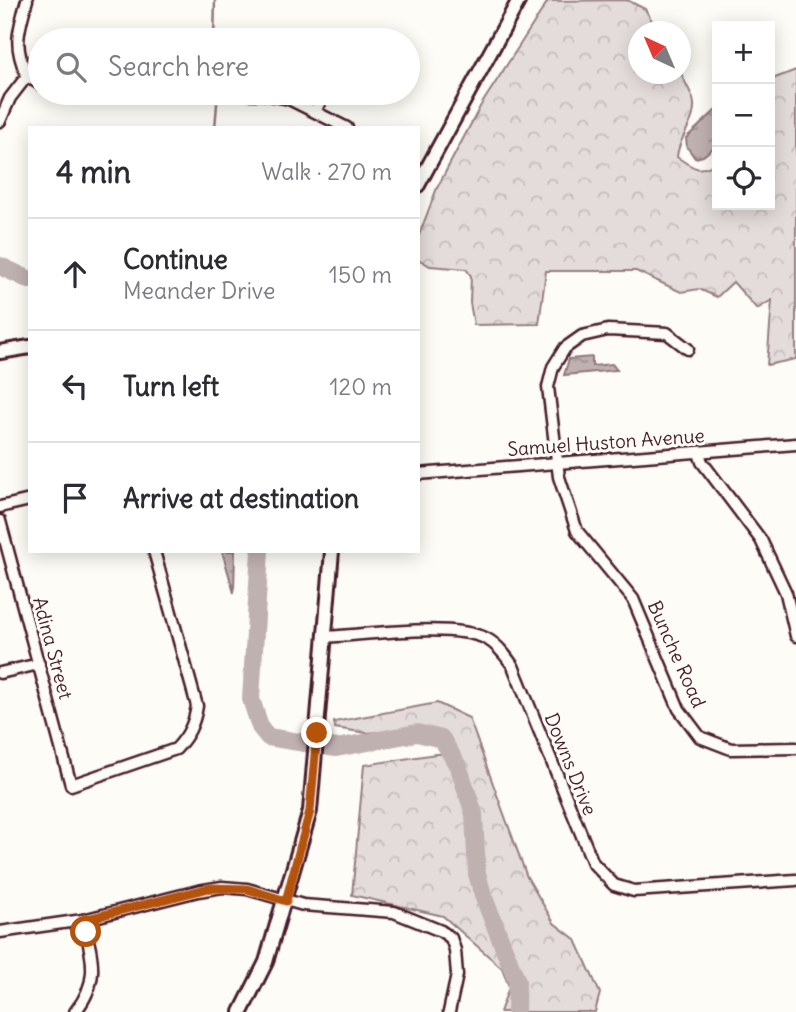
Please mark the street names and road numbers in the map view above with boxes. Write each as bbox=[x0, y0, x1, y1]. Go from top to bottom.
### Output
street label: Samuel Huston Avenue bbox=[507, 423, 705, 461]
street label: Adina Street bbox=[28, 594, 78, 702]
street label: Bunche Road bbox=[643, 597, 711, 711]
street label: Downs Drive bbox=[540, 709, 602, 819]

